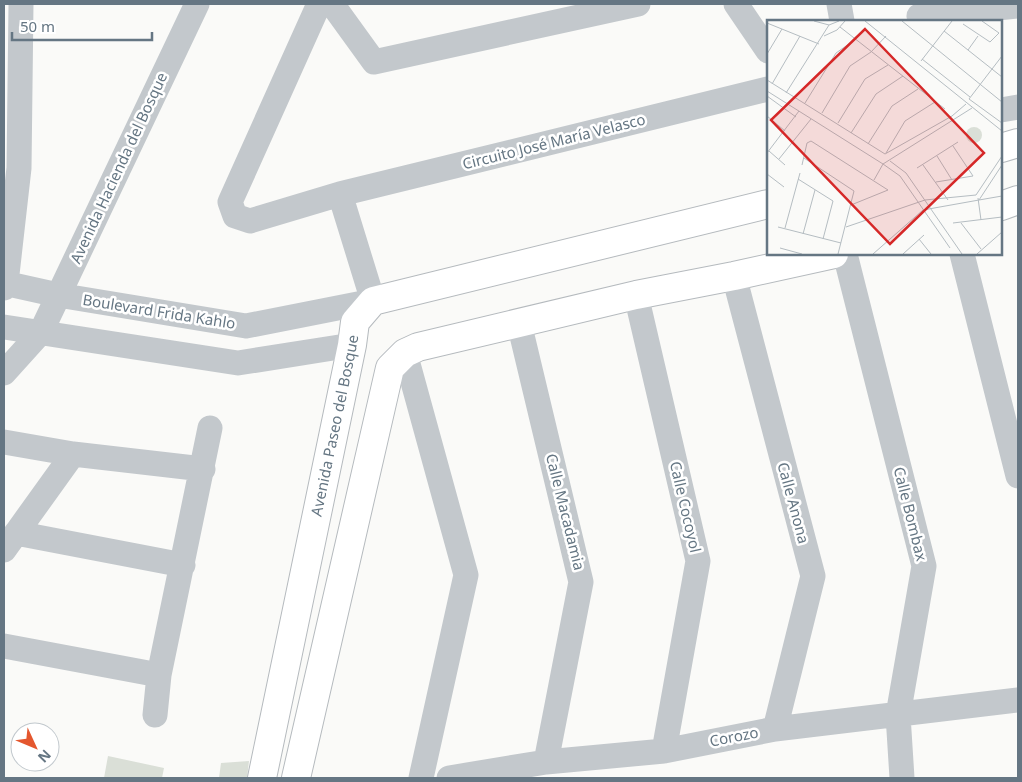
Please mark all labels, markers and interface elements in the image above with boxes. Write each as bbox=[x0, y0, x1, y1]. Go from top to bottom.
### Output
scale bar bbox=[12, 10, 152, 42]
text: 50 m bbox=[20, 16, 55, 36]
inset map bbox=[767, 20, 1002, 255]
street label: Avenida Hacienda del Bosque bbox=[65, 69, 171, 266]
street label: Circuito José María Velasco bbox=[460, 109, 647, 173]
street label: Boulevard Frida Kahlo bbox=[81, 289, 237, 333]
street label: Avenida Paseo del Bosque bbox=[306, 333, 362, 518]
street label: Calle Macadamia bbox=[542, 451, 590, 572]
street label: Calle Cocoyol bbox=[666, 459, 706, 554]
street label: Calle Anona bbox=[773, 460, 814, 546]
street label: Calle Bombax bbox=[890, 465, 932, 563]
street label: Corozo bbox=[708, 721, 760, 751]
north arrow bbox=[10, 722, 60, 772]
text: N bbox=[34, 746, 56, 767]

